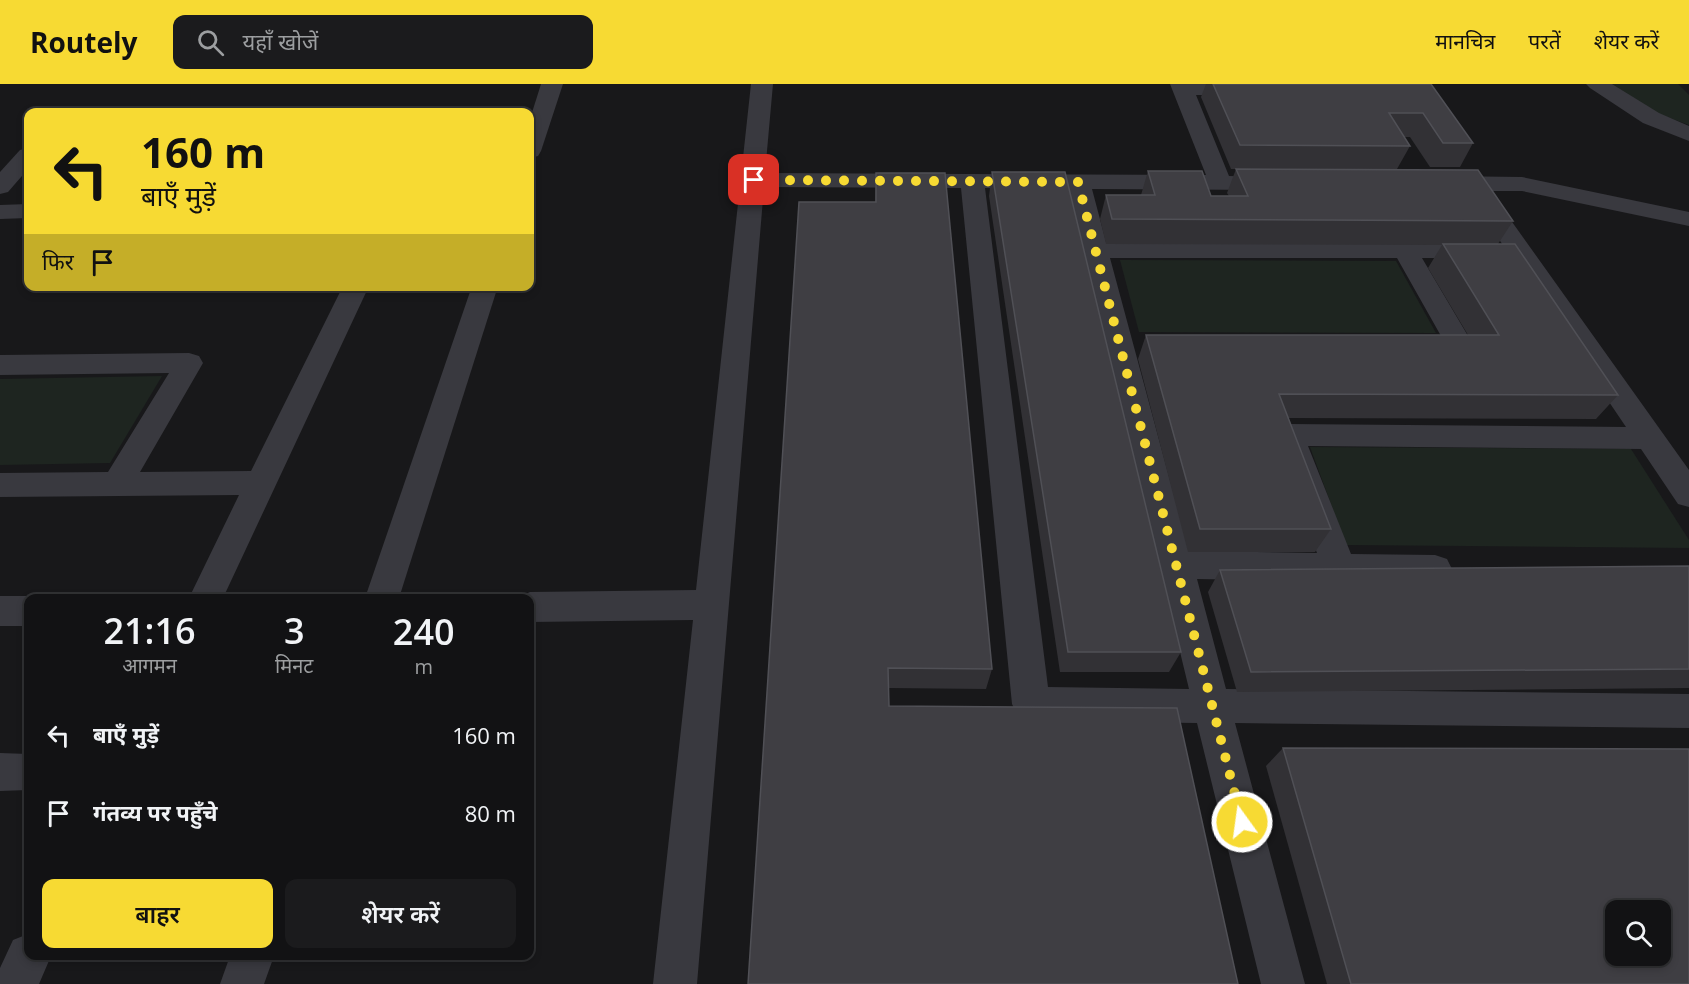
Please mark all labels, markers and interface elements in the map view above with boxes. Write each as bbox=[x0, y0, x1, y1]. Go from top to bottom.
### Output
search box bbox=[173, 15, 593, 69]
text: Routely bbox=[30, 23, 137, 61]
icon: search bbox=[194, 26, 227, 59]
text: यहाँ खोजें bbox=[242, 26, 318, 56]
text: मानचित्र bbox=[1435, 27, 1495, 55]
text: परतें bbox=[1528, 27, 1561, 55]
text: शेयर करें bbox=[1594, 27, 1659, 55]
text: 160 m bbox=[141, 123, 265, 180]
icon: left bbox=[42, 132, 120, 210]
pin bbox=[728, 154, 779, 205]
icon: arrive bbox=[737, 163, 770, 196]
text: बाएँ मुड़ें bbox=[141, 177, 216, 214]
text: फिर bbox=[42, 246, 74, 276]
icon: arrive bbox=[86, 246, 119, 279]
text: 21:16 bbox=[103, 606, 196, 655]
text: 3 bbox=[284, 606, 305, 655]
text: 240 bbox=[393, 607, 455, 656]
text: आगमन bbox=[122, 652, 177, 679]
text: मिनट bbox=[275, 652, 313, 679]
text: m bbox=[414, 653, 433, 680]
icon: left bbox=[42, 719, 75, 752]
text: बाएँ मुड़ें bbox=[93, 719, 159, 749]
text: 160 m bbox=[452, 720, 516, 750]
position arrow bbox=[1210, 790, 1274, 854]
icon: arrive bbox=[42, 797, 75, 830]
text: गंतव्य पर पहुँचे bbox=[93, 797, 218, 827]
text: 80 m bbox=[465, 798, 516, 828]
button: बाहर bbox=[42, 879, 273, 948]
button: शेयर करें bbox=[285, 879, 516, 948]
map controls bbox=[1605, 900, 1671, 966]
button: search bbox=[1605, 900, 1671, 966]

